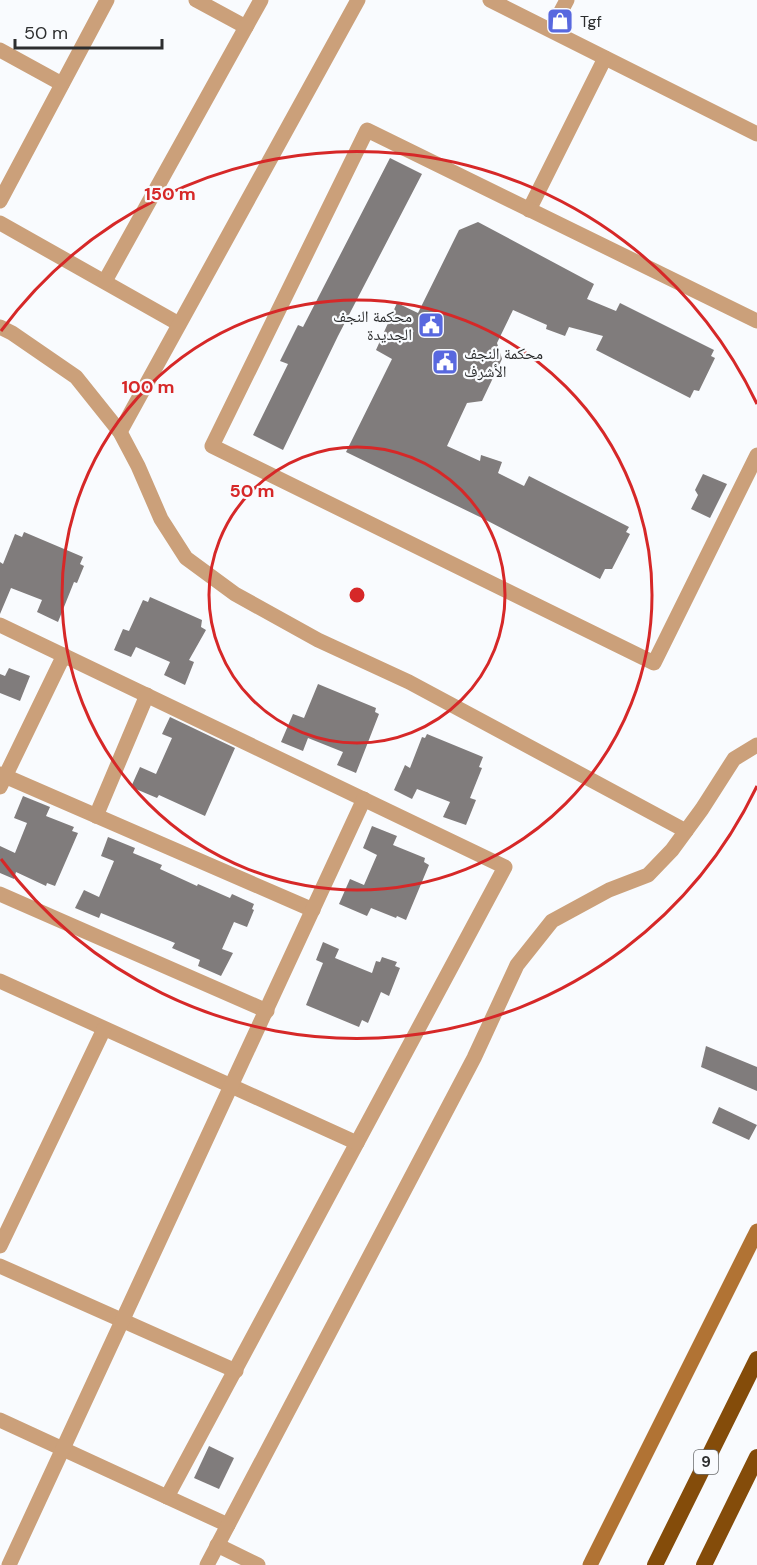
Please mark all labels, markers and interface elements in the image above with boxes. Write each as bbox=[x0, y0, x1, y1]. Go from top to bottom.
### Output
shop icon: Tgf bbox=[545, 6, 575, 36]
place label: Tgf bbox=[580, 11, 602, 32]
scale bar bbox=[15, 12, 162, 50]
text: 50 m bbox=[24, 21, 68, 45]
text: 150 m bbox=[144, 182, 196, 206]
place label: محكمة النجف الجديدة bbox=[333, 306, 412, 345]
public building icon: محكمة النجف الجديدة bbox=[416, 310, 446, 340]
place label: محكمة النجف الأشرف bbox=[464, 343, 543, 382]
public building icon: محكمة النجف الأشرف bbox=[430, 347, 460, 377]
text: 100 m bbox=[121, 375, 175, 399]
text: 50 m bbox=[229, 479, 275, 503]
centre of rings bbox=[347, 585, 367, 605]
road number: 9 bbox=[694, 1450, 718, 1474]

